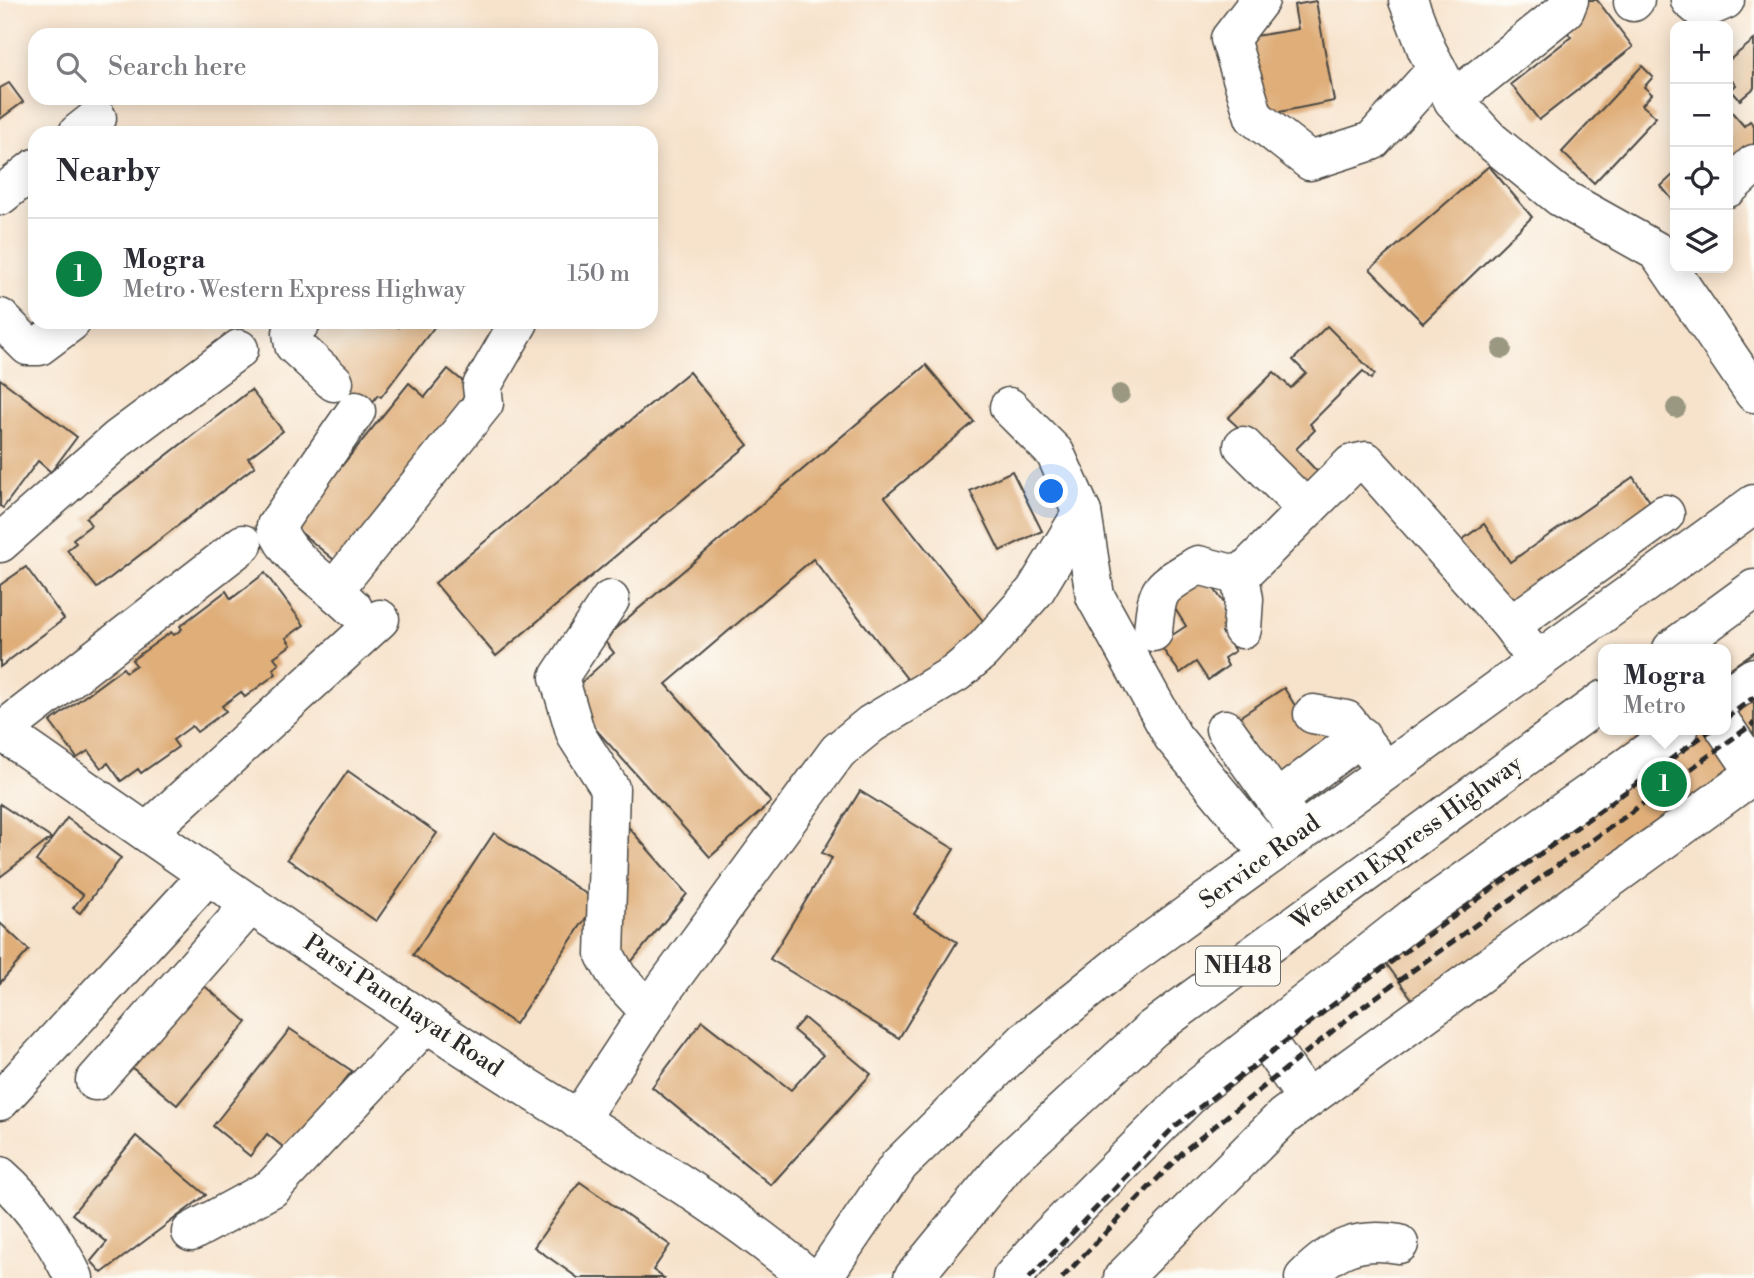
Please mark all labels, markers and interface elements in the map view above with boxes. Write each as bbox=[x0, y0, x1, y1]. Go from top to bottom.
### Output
map controls bbox=[1670, 21, 1733, 273]
button: + bbox=[1670, 21, 1733, 84]
search box bbox=[28, 28, 658, 105]
icon: search bbox=[52, 48, 90, 86]
text: Search here bbox=[108, 51, 247, 83]
button: − bbox=[1670, 84, 1733, 147]
button: locate bbox=[1670, 147, 1733, 210]
text: Nearby bbox=[56, 153, 160, 191]
button: layers bbox=[1670, 210, 1733, 273]
text: Mogra bbox=[123, 244, 205, 276]
text: 1 bbox=[73, 260, 85, 288]
text: 150 m bbox=[567, 260, 630, 288]
text: Metro · Western Express Highway bbox=[123, 276, 466, 304]
your location bbox=[1034, 474, 1068, 508]
popup bbox=[1598, 644, 1731, 735]
text: Mogra bbox=[1623, 660, 1706, 692]
text: Metro bbox=[1623, 692, 1686, 720]
street label: Western Express Highway bbox=[1285, 749, 1529, 938]
pin: 1 bbox=[1641, 758, 1687, 810]
street label: Service Road bbox=[1194, 808, 1327, 916]
street label: Parsi Panchayat Road bbox=[298, 928, 509, 1084]
road number: NH48 bbox=[1196, 946, 1280, 986]

